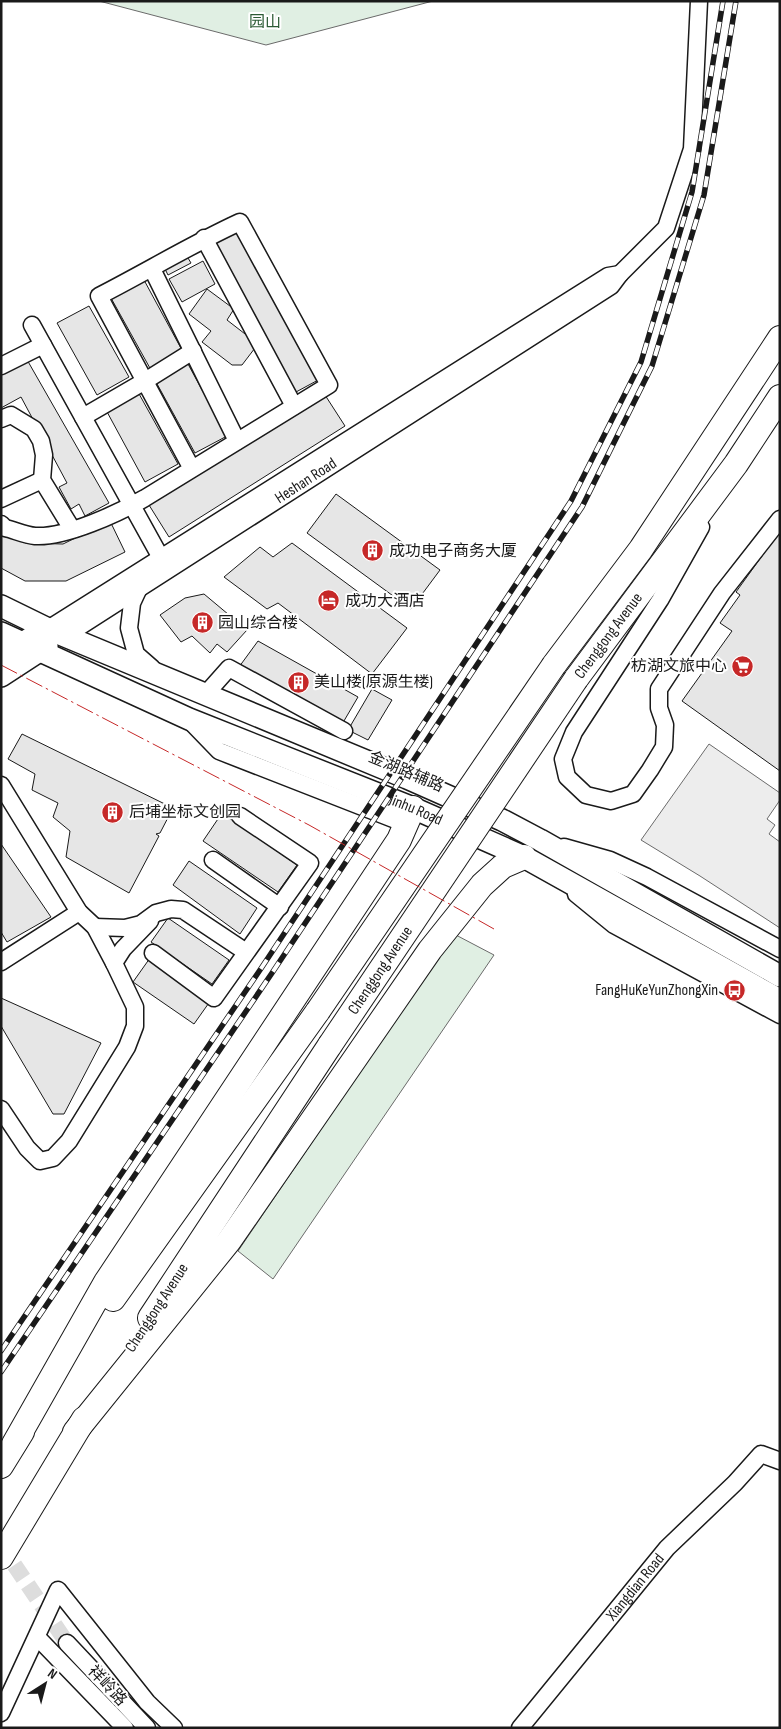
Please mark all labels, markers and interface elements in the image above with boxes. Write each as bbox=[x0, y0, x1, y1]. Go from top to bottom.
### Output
park label: 园山 bbox=[249, 13, 281, 32]
street label: Heshan Road bbox=[272, 454, 340, 508]
building icon: 成功电子商务大厦 bbox=[361, 539, 385, 563]
place label: 成功电子商务大厦 bbox=[389, 542, 517, 561]
hotel icon: 成功大酒店 bbox=[317, 589, 341, 613]
street label: Chenggong Avenue bbox=[570, 589, 646, 682]
place label: 成功大酒店 bbox=[345, 592, 425, 611]
building icon: 园山综合楼 bbox=[190, 611, 214, 635]
place label: 园山综合楼 bbox=[218, 614, 298, 633]
supermarket icon: 枋湖文旅中心 bbox=[731, 654, 755, 678]
place label: 枋湖文旅中心 bbox=[631, 657, 727, 676]
building icon: 美山楼(原源生楼) bbox=[286, 670, 310, 694]
place label: 美山楼(原源生楼) bbox=[314, 673, 433, 692]
street label: 金湖路辅路 bbox=[365, 748, 447, 796]
street label: Jinhu Road bbox=[386, 790, 445, 829]
building icon: 后埔坐标文创园 bbox=[101, 800, 125, 824]
place label: 后埔坐标文创园 bbox=[129, 803, 241, 822]
street label: Chenggong Avenue bbox=[344, 923, 417, 1018]
bus stop icon: FangHuKeYunZhongXin bbox=[722, 978, 746, 1002]
place label: FangHuKeYunZhongXin bbox=[595, 981, 718, 1000]
street label: Chenggong Avenue bbox=[121, 1260, 193, 1356]
street label: Xiangdian Road bbox=[601, 1550, 668, 1625]
north arrow bbox=[20, 1659, 70, 1709]
street label: 祥岭路 bbox=[84, 1662, 130, 1710]
text: N bbox=[44, 1665, 60, 1683]

